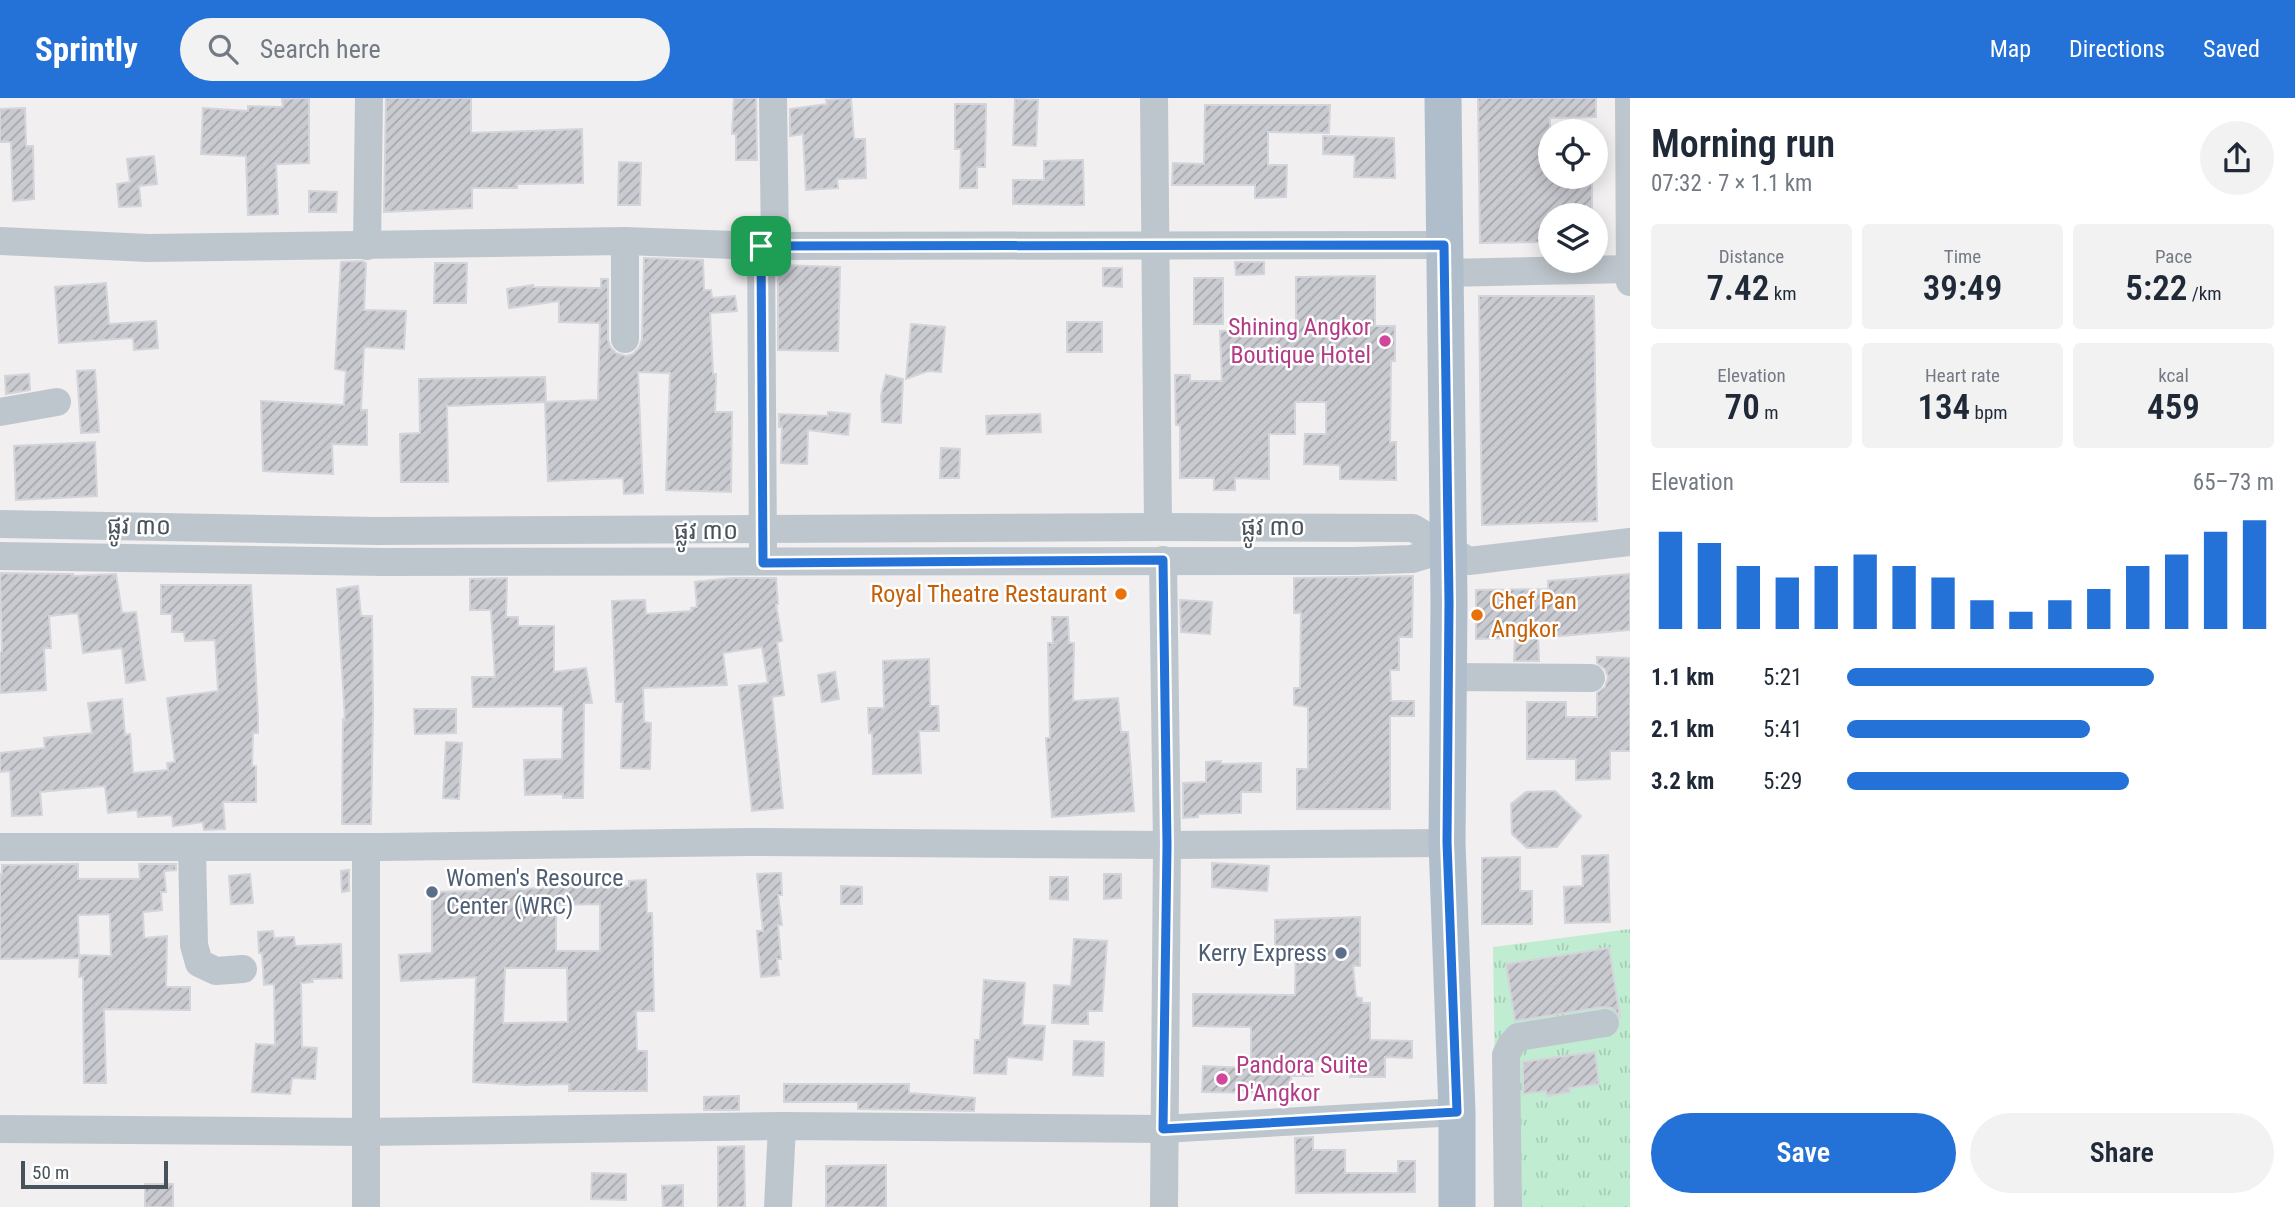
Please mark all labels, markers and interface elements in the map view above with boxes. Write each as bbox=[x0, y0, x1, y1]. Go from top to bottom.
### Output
search box bbox=[180, 18, 670, 81]
text: Sprintly bbox=[35, 30, 138, 69]
icon: search bbox=[204, 30, 242, 68]
text: Search here bbox=[260, 34, 381, 64]
text: Map bbox=[1990, 35, 2031, 63]
text: Directions bbox=[2069, 35, 2165, 63]
text: Saved bbox=[2203, 35, 2260, 63]
map controls bbox=[1538, 119, 1608, 273]
button: locate bbox=[1538, 119, 1608, 189]
button: share bbox=[2200, 121, 2274, 195]
text: Morning run bbox=[1651, 122, 1835, 166]
text: 07:32 · 7 × 1.1 km bbox=[1651, 170, 1812, 197]
button: layers bbox=[1538, 203, 1608, 273]
pin bbox=[731, 216, 791, 276]
icon: arrive bbox=[742, 227, 780, 265]
text: Distance bbox=[1719, 245, 1784, 268]
text: Time bbox=[1944, 245, 1981, 268]
text: Pace bbox=[2155, 245, 2192, 268]
text: 7.42 bbox=[1706, 268, 1769, 309]
text: 39:49 bbox=[1923, 268, 2002, 309]
text: 5:22 bbox=[2125, 268, 2187, 309]
text: km bbox=[1769, 282, 1797, 305]
text: /km bbox=[2187, 282, 2222, 305]
place label: Shining Angkor Boutique Hotel bbox=[1228, 313, 1371, 369]
marker: Shining Angkor Boutique Hotel bbox=[1377, 333, 1393, 349]
text: Elevation bbox=[1717, 364, 1786, 387]
text: Heart rate bbox=[1925, 364, 2000, 387]
text: kcal bbox=[2158, 364, 2189, 387]
text: 70 bbox=[1725, 387, 1760, 428]
text: 134 bbox=[1917, 387, 1970, 428]
text: 459 bbox=[2147, 387, 2200, 428]
text: m bbox=[1760, 401, 1778, 424]
text: bpm bbox=[1970, 401, 2008, 424]
text: Elevation bbox=[1651, 469, 1734, 496]
text: 65–73 m bbox=[2193, 469, 2274, 496]
street label: ផ្លូវ ៣០ bbox=[106, 511, 171, 549]
street label: ផ្លូវ ៣០ bbox=[1241, 513, 1305, 549]
street label: ផ្លូវ ៣០ bbox=[674, 517, 738, 553]
place label: Royal Theatre Restaurant bbox=[871, 580, 1107, 608]
marker: Royal Theatre Restaurant bbox=[1113, 586, 1129, 602]
place label: Chef Pan Angkor bbox=[1491, 587, 1577, 643]
marker: Chef Pan Angkor bbox=[1469, 607, 1485, 623]
text: 1.1 km bbox=[1651, 664, 1714, 691]
text: 5:21 bbox=[1763, 664, 1802, 691]
text: 2.1 km bbox=[1651, 716, 1714, 743]
text: 5:41 bbox=[1763, 716, 1802, 743]
text: 3.2 km bbox=[1651, 768, 1714, 795]
text: 5:29 bbox=[1763, 768, 1802, 795]
place label: Women's Resource Center (WRC) bbox=[446, 864, 623, 920]
marker: Women's Resource Center (WRC) bbox=[424, 884, 440, 900]
place label: Kerry Express bbox=[1198, 939, 1327, 967]
marker: Kerry Express bbox=[1333, 945, 1349, 961]
place label: Pandora Suite D'Angkor bbox=[1236, 1051, 1368, 1107]
marker: Pandora Suite D'Angkor bbox=[1214, 1071, 1230, 1087]
button: Save bbox=[1651, 1113, 1956, 1193]
button: Share bbox=[1970, 1113, 2274, 1193]
scale bar bbox=[21, 1158, 168, 1190]
text: 50 m bbox=[32, 1161, 69, 1184]

